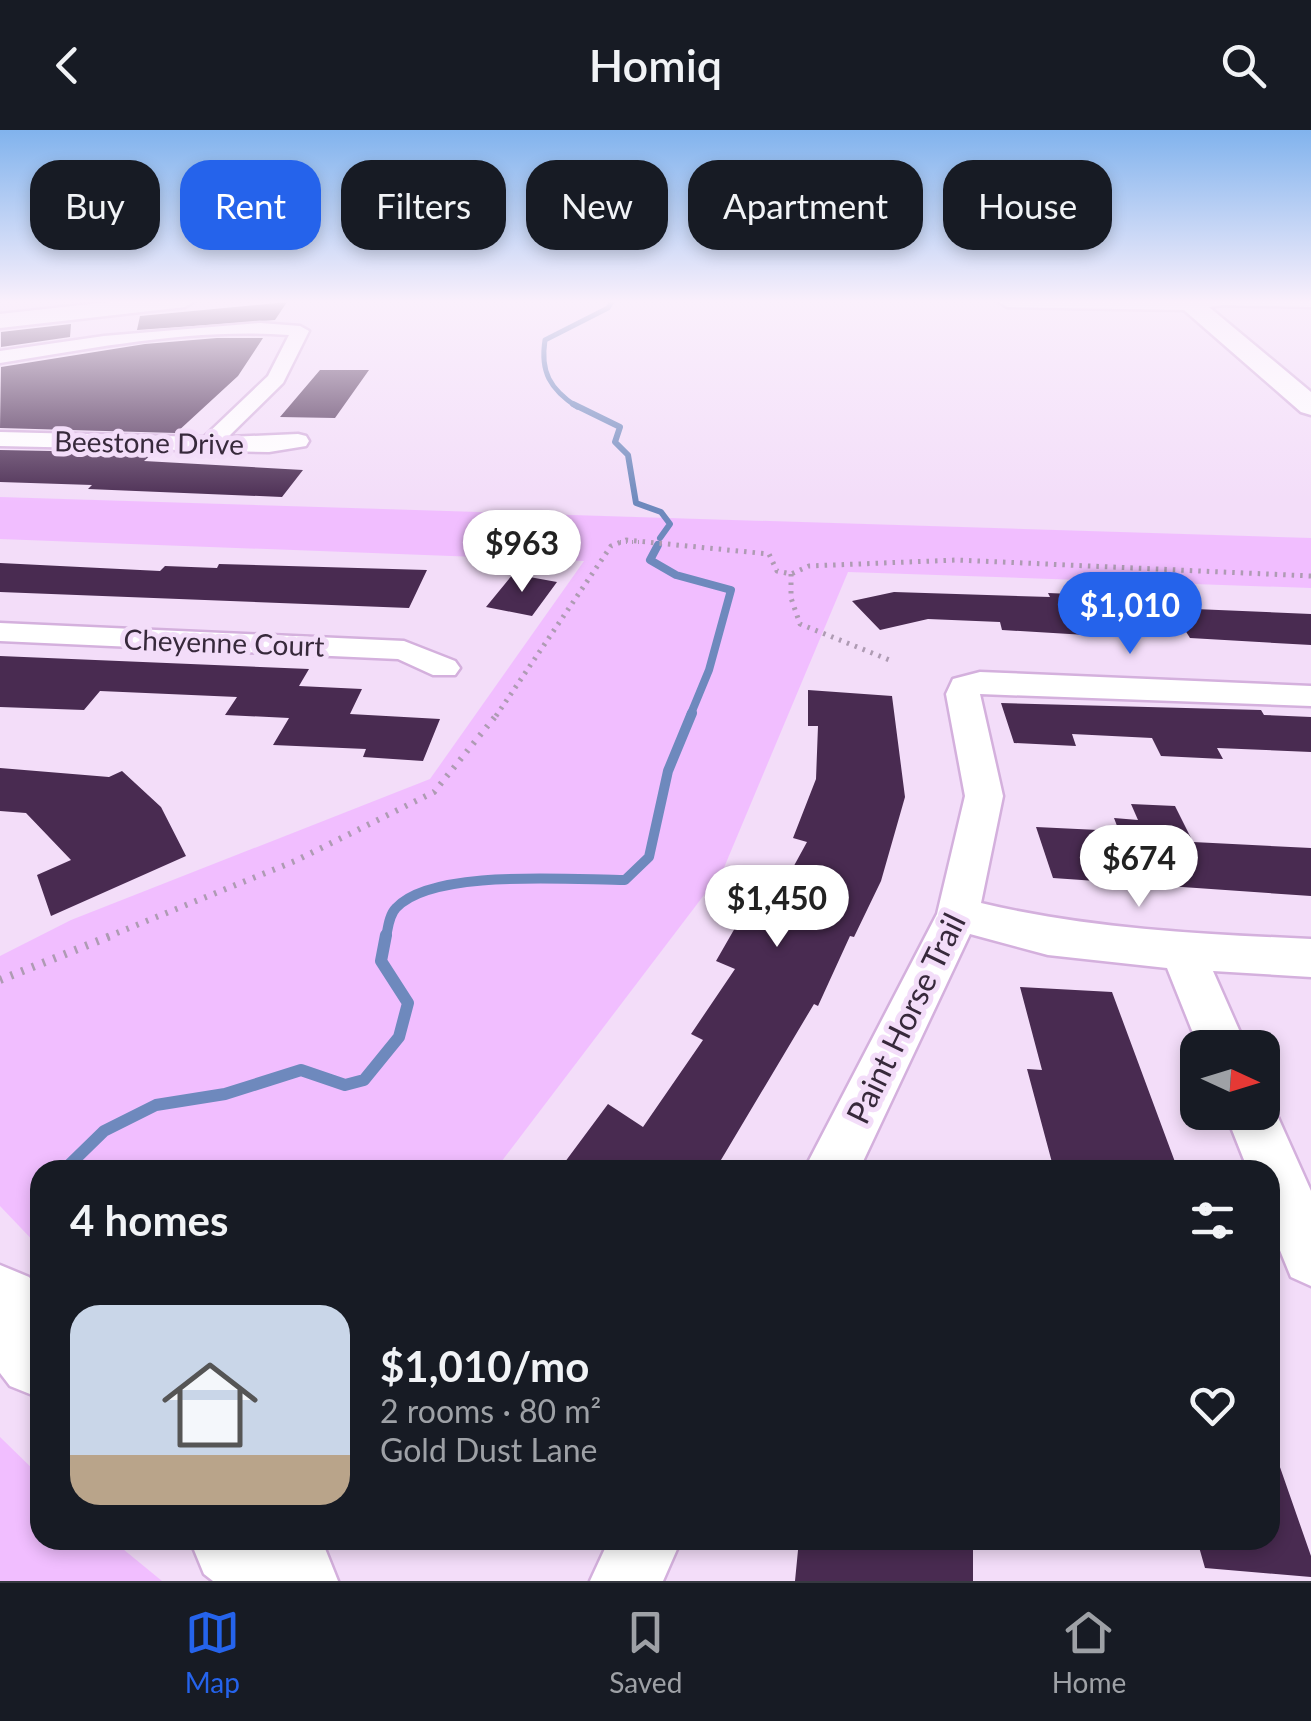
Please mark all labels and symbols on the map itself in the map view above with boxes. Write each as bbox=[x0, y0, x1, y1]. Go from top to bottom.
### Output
street label: Beestone Drive bbox=[54, 423, 244, 461]
pin: $963 bbox=[463, 510, 581, 595]
pin: $1,010 bbox=[1049, 572, 1211, 657]
street label: Cheyenne Court bbox=[123, 622, 325, 662]
pin: $674 bbox=[1080, 825, 1198, 910]
pin: $1,450 bbox=[696, 865, 858, 950]
street label: Paint Horse Trail bbox=[837, 906, 973, 1130]
north arrow bbox=[1180, 1030, 1280, 1130]

